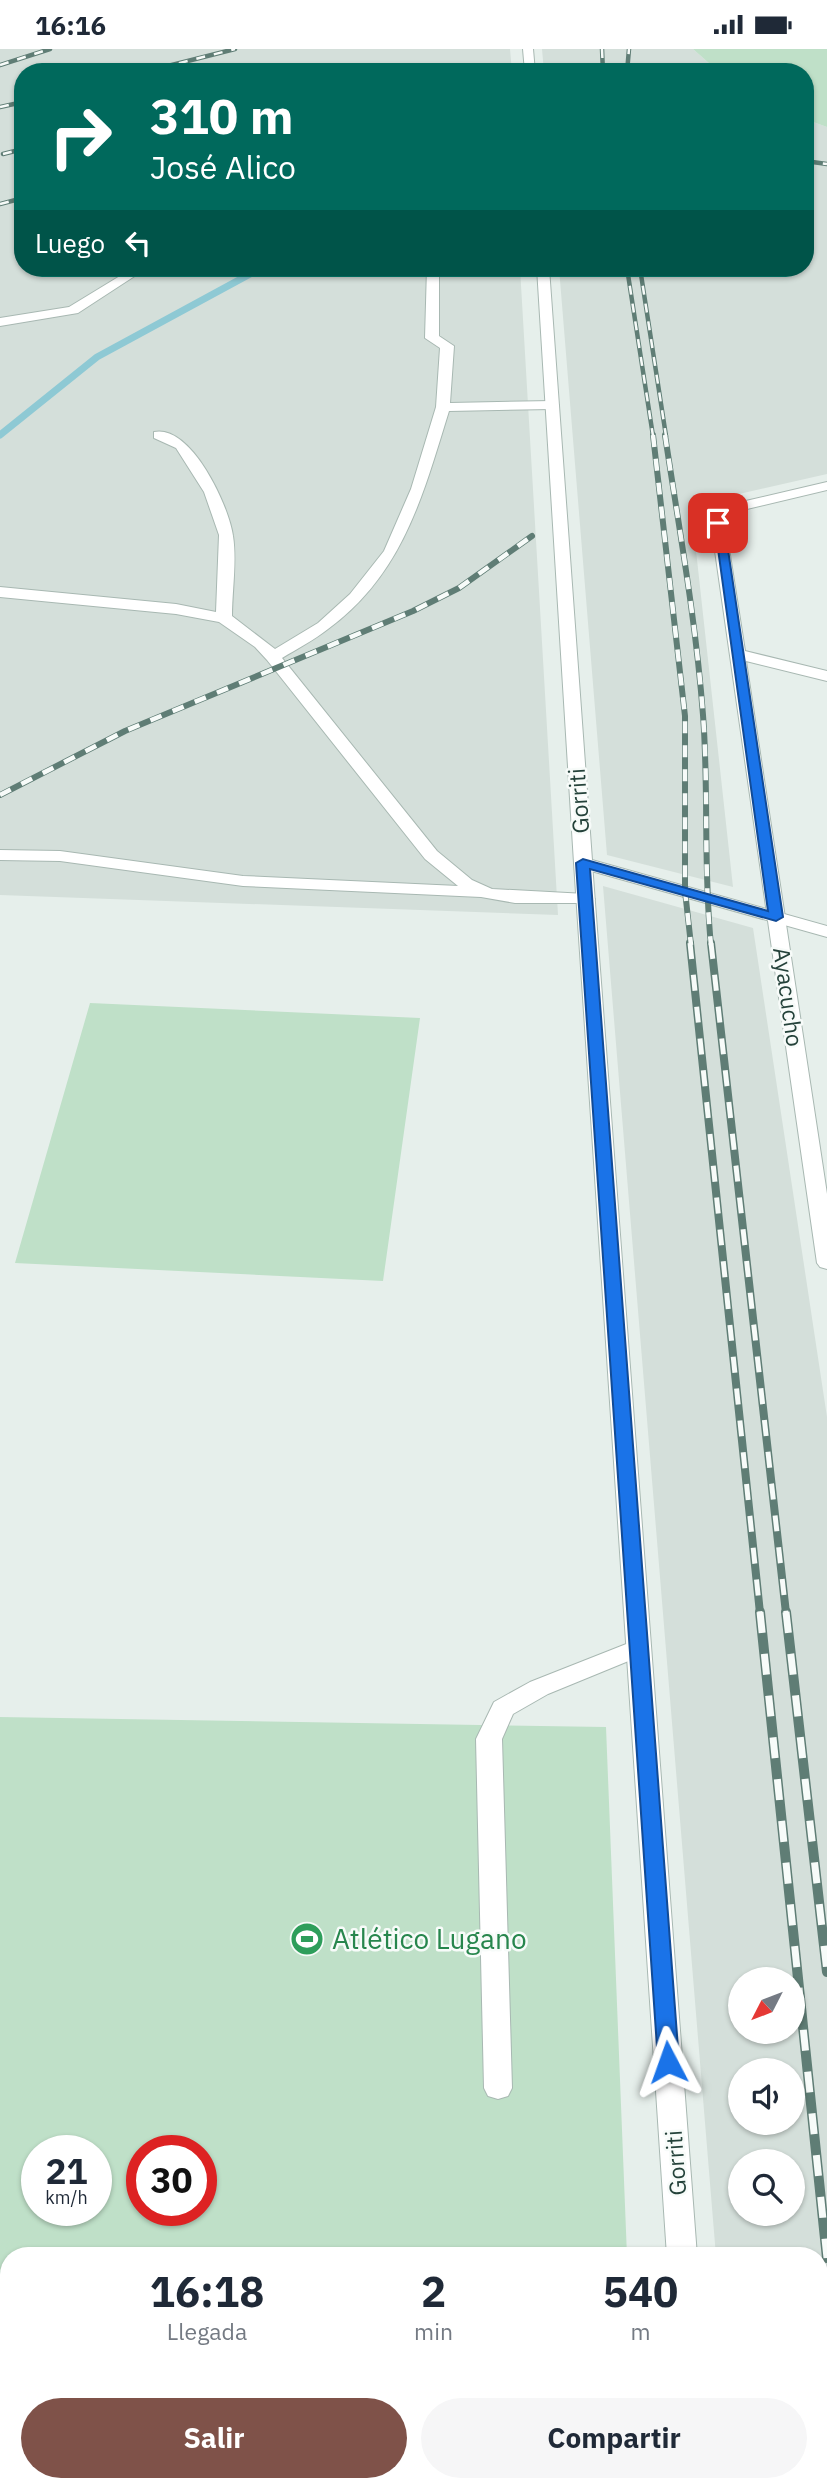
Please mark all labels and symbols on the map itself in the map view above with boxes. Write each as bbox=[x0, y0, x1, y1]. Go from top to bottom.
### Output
pin bbox=[688, 493, 748, 553]
street label: Gorriti bbox=[561, 767, 595, 835]
street label: Ayacucho bbox=[767, 945, 811, 1048]
sports icon: Atlético Lugano bbox=[288, 1920, 326, 1958]
place label: Atlético Lugano bbox=[332, 1920, 527, 1957]
north arrow bbox=[728, 1967, 805, 2044]
position arrow bbox=[631, 2025, 705, 2099]
street label: Gorriti bbox=[658, 2129, 692, 2197]
speed limit sign: 30 bbox=[126, 2135, 217, 2226]

